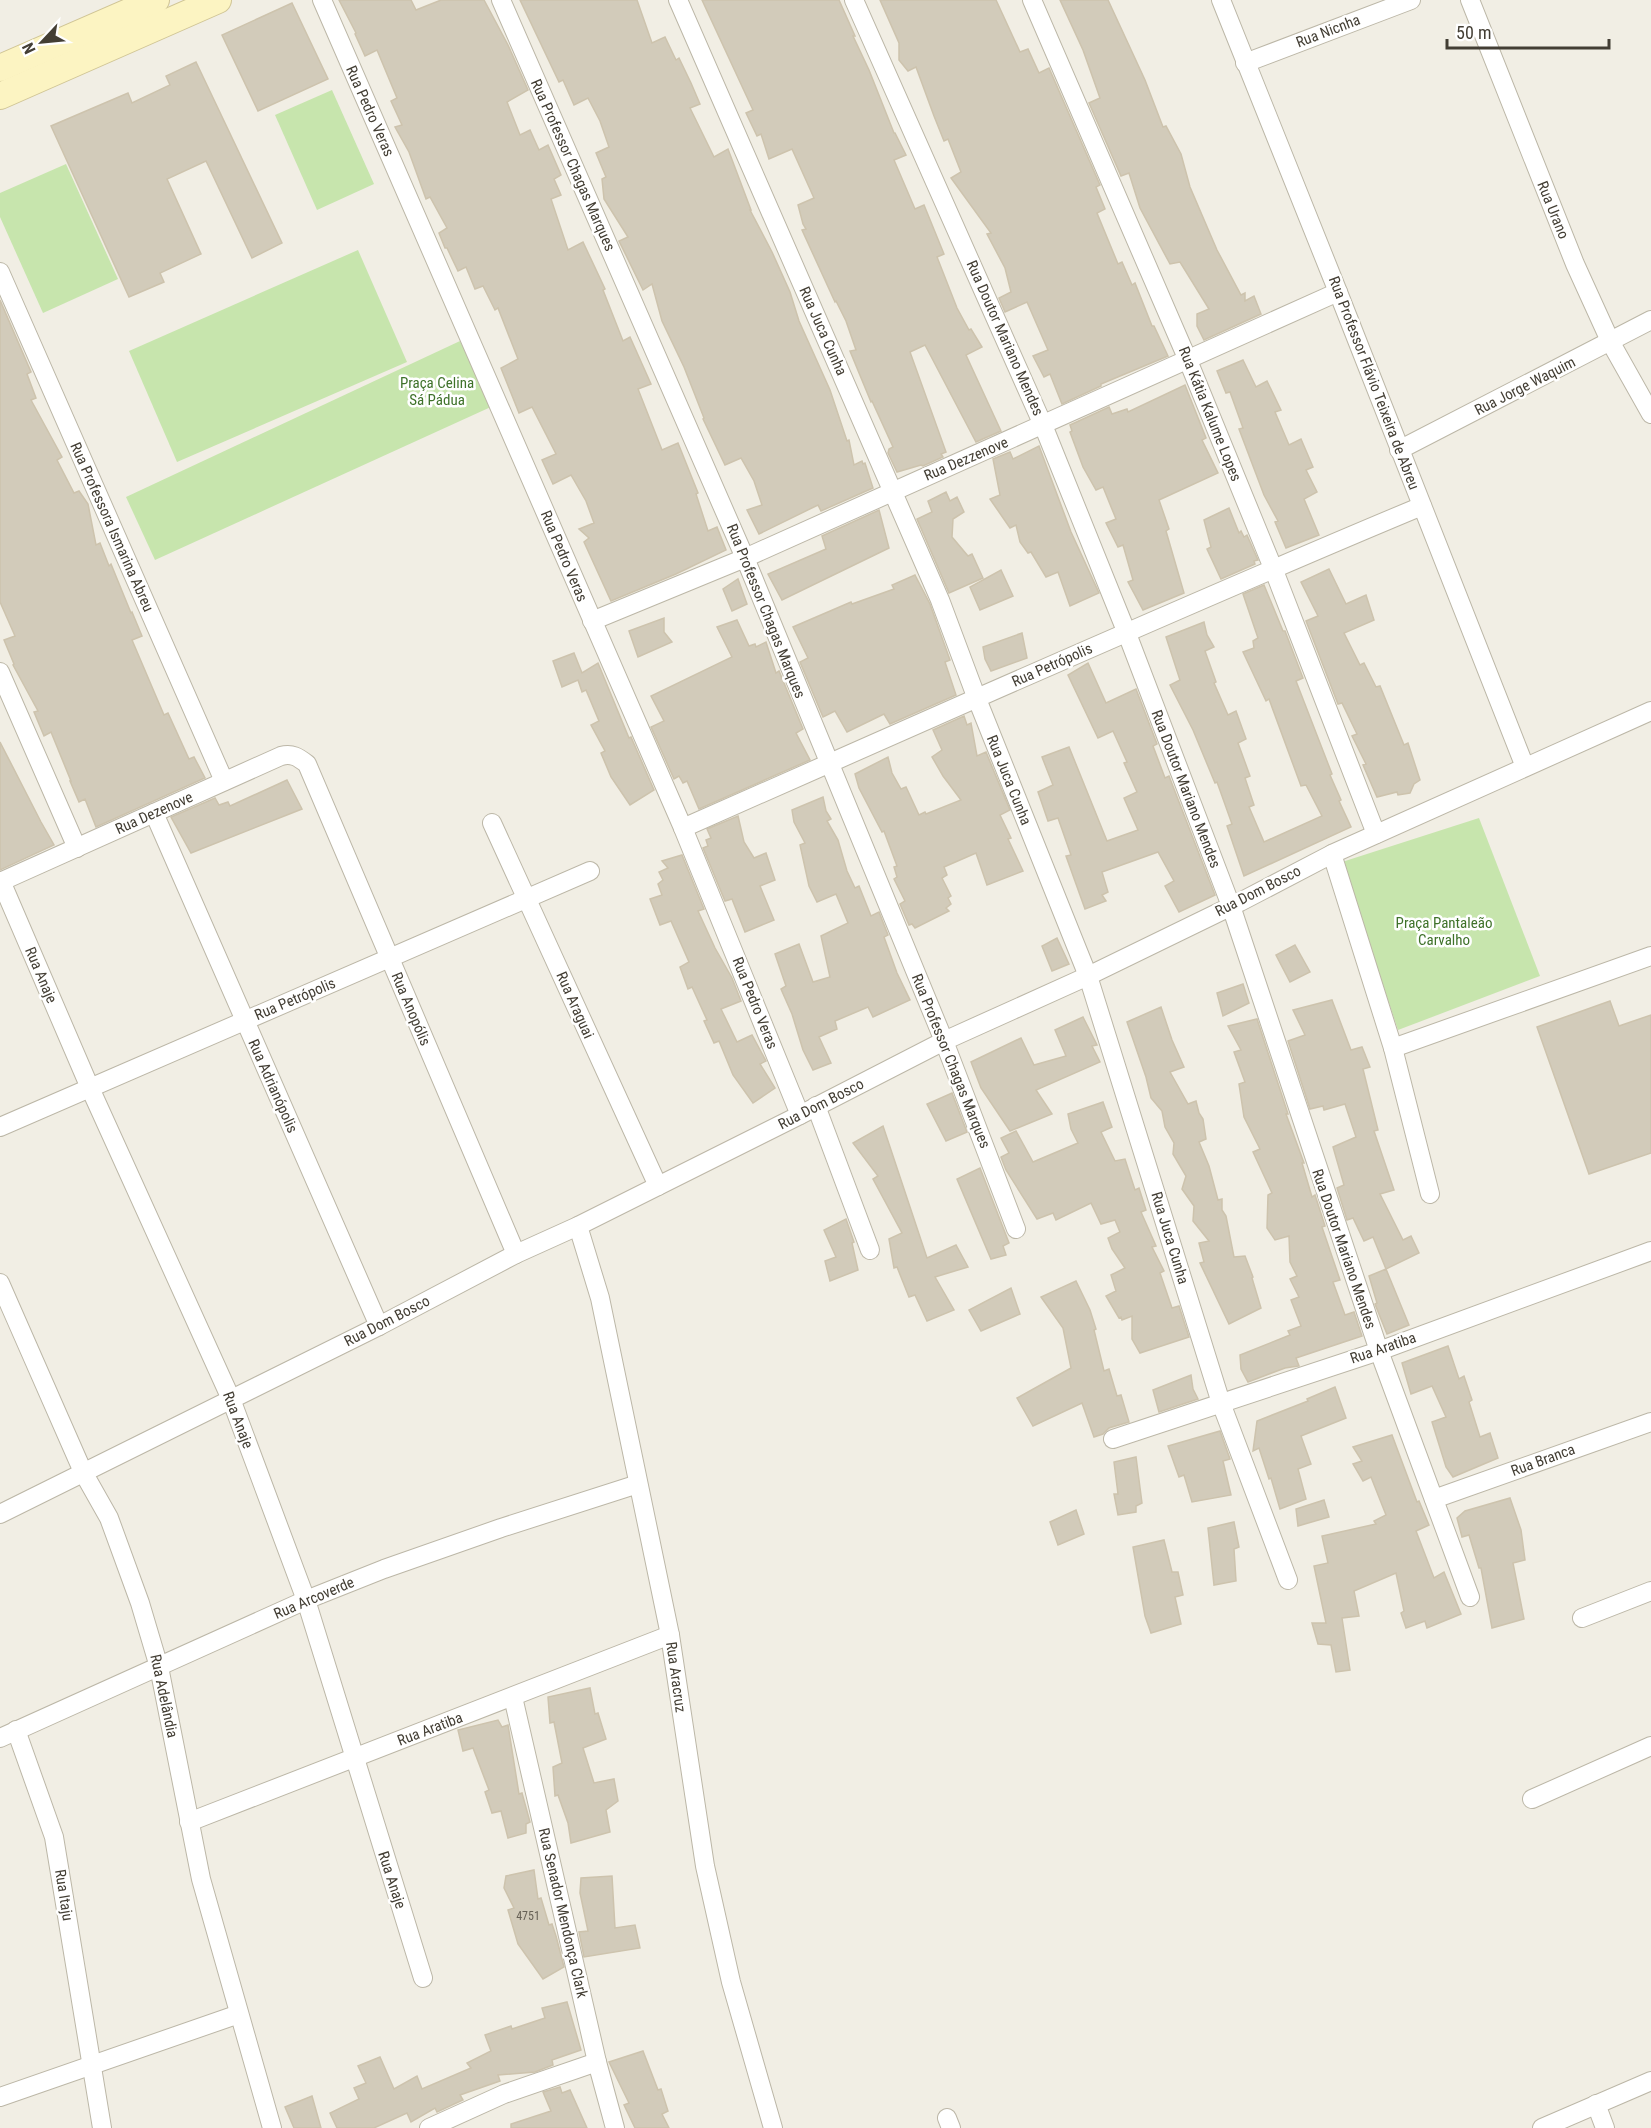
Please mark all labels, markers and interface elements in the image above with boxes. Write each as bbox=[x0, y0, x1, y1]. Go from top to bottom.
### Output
street label: Rua Nicnha bbox=[1293, 11, 1363, 51]
north arrow bbox=[12, 12, 72, 72]
scale bar bbox=[1447, 12, 1609, 50]
text: 50 m bbox=[1456, 22, 1491, 43]
text: N bbox=[18, 40, 40, 57]
street label: Rua Pedro Veras bbox=[342, 63, 398, 159]
street label: Rua Professor Chagas Marques bbox=[527, 76, 619, 254]
street label: Rua Urano bbox=[1533, 179, 1573, 241]
street label: Rua Doutor Mariano Mendes bbox=[963, 258, 1047, 418]
street label: Rua Professor Flávio Teixeira de Abreu bbox=[1325, 274, 1423, 492]
street label: Rua Juca Cunha bbox=[795, 284, 851, 378]
street label: Rua Kátia Kalume Lopes bbox=[1175, 344, 1245, 484]
street label: Rua Jorge Waquim bbox=[1472, 353, 1578, 419]
park label: Praça Celina Sá Pádua bbox=[400, 374, 474, 409]
street label: Rua Dezzenove bbox=[921, 433, 1011, 485]
street label: Rua Professora Ismarina Abreu bbox=[66, 439, 158, 615]
street label: Rua Pedro Veras bbox=[537, 508, 591, 604]
street label: Rua Professor Chagas Marques bbox=[723, 521, 809, 701]
street label: Rua Petrópolis bbox=[1009, 639, 1095, 691]
street label: Rua Doutor Mariano Mendes bbox=[1148, 707, 1225, 871]
street label: Rua Juca Cunha bbox=[983, 732, 1035, 828]
street label: Rua Dezenove bbox=[112, 788, 196, 838]
street label: Rua Dom Bosco bbox=[1212, 862, 1304, 920]
park label: Praça Pantaleão Carvalho bbox=[1396, 914, 1492, 949]
street label: Rua Anaje bbox=[21, 944, 61, 1006]
street label: Rua Pedro Veras bbox=[728, 954, 782, 1052]
street label: Rua Araguai bbox=[552, 969, 598, 1041]
street label: Rua Anopólis bbox=[387, 970, 435, 1049]
street label: Rua Professor Chagas Marques bbox=[908, 971, 994, 1151]
street label: Rua Petrópolis bbox=[252, 974, 338, 1024]
street label: Rua Adrianópolis bbox=[244, 1036, 302, 1136]
street label: Rua Dom Bosco bbox=[775, 1075, 867, 1133]
street label: Rua Doutor Mariano Mendes bbox=[1308, 1167, 1380, 1331]
street label: Rua Juca Cunha bbox=[1147, 1190, 1193, 1286]
street label: Rua Dom Bosco bbox=[341, 1292, 433, 1350]
street label: Rua Aratiba bbox=[1348, 1328, 1418, 1368]
street label: Rua Anaje bbox=[219, 1389, 257, 1451]
street label: Rua Branca bbox=[1509, 1440, 1577, 1480]
street label: Rua Arcoverde bbox=[271, 1573, 357, 1623]
street label: Rua Aracruz bbox=[662, 1640, 690, 1714]
street label: Rua Adelândia bbox=[146, 1653, 182, 1739]
street label: Rua Aratiba bbox=[395, 1708, 465, 1750]
street label: Rua Senador Mendonça Clark bbox=[535, 1826, 591, 2000]
street label: Rua Anaje bbox=[374, 1849, 410, 1911]
street label: Rua Itaju bbox=[51, 1868, 77, 1922]
house number: 4751 bbox=[516, 1909, 540, 1923]

